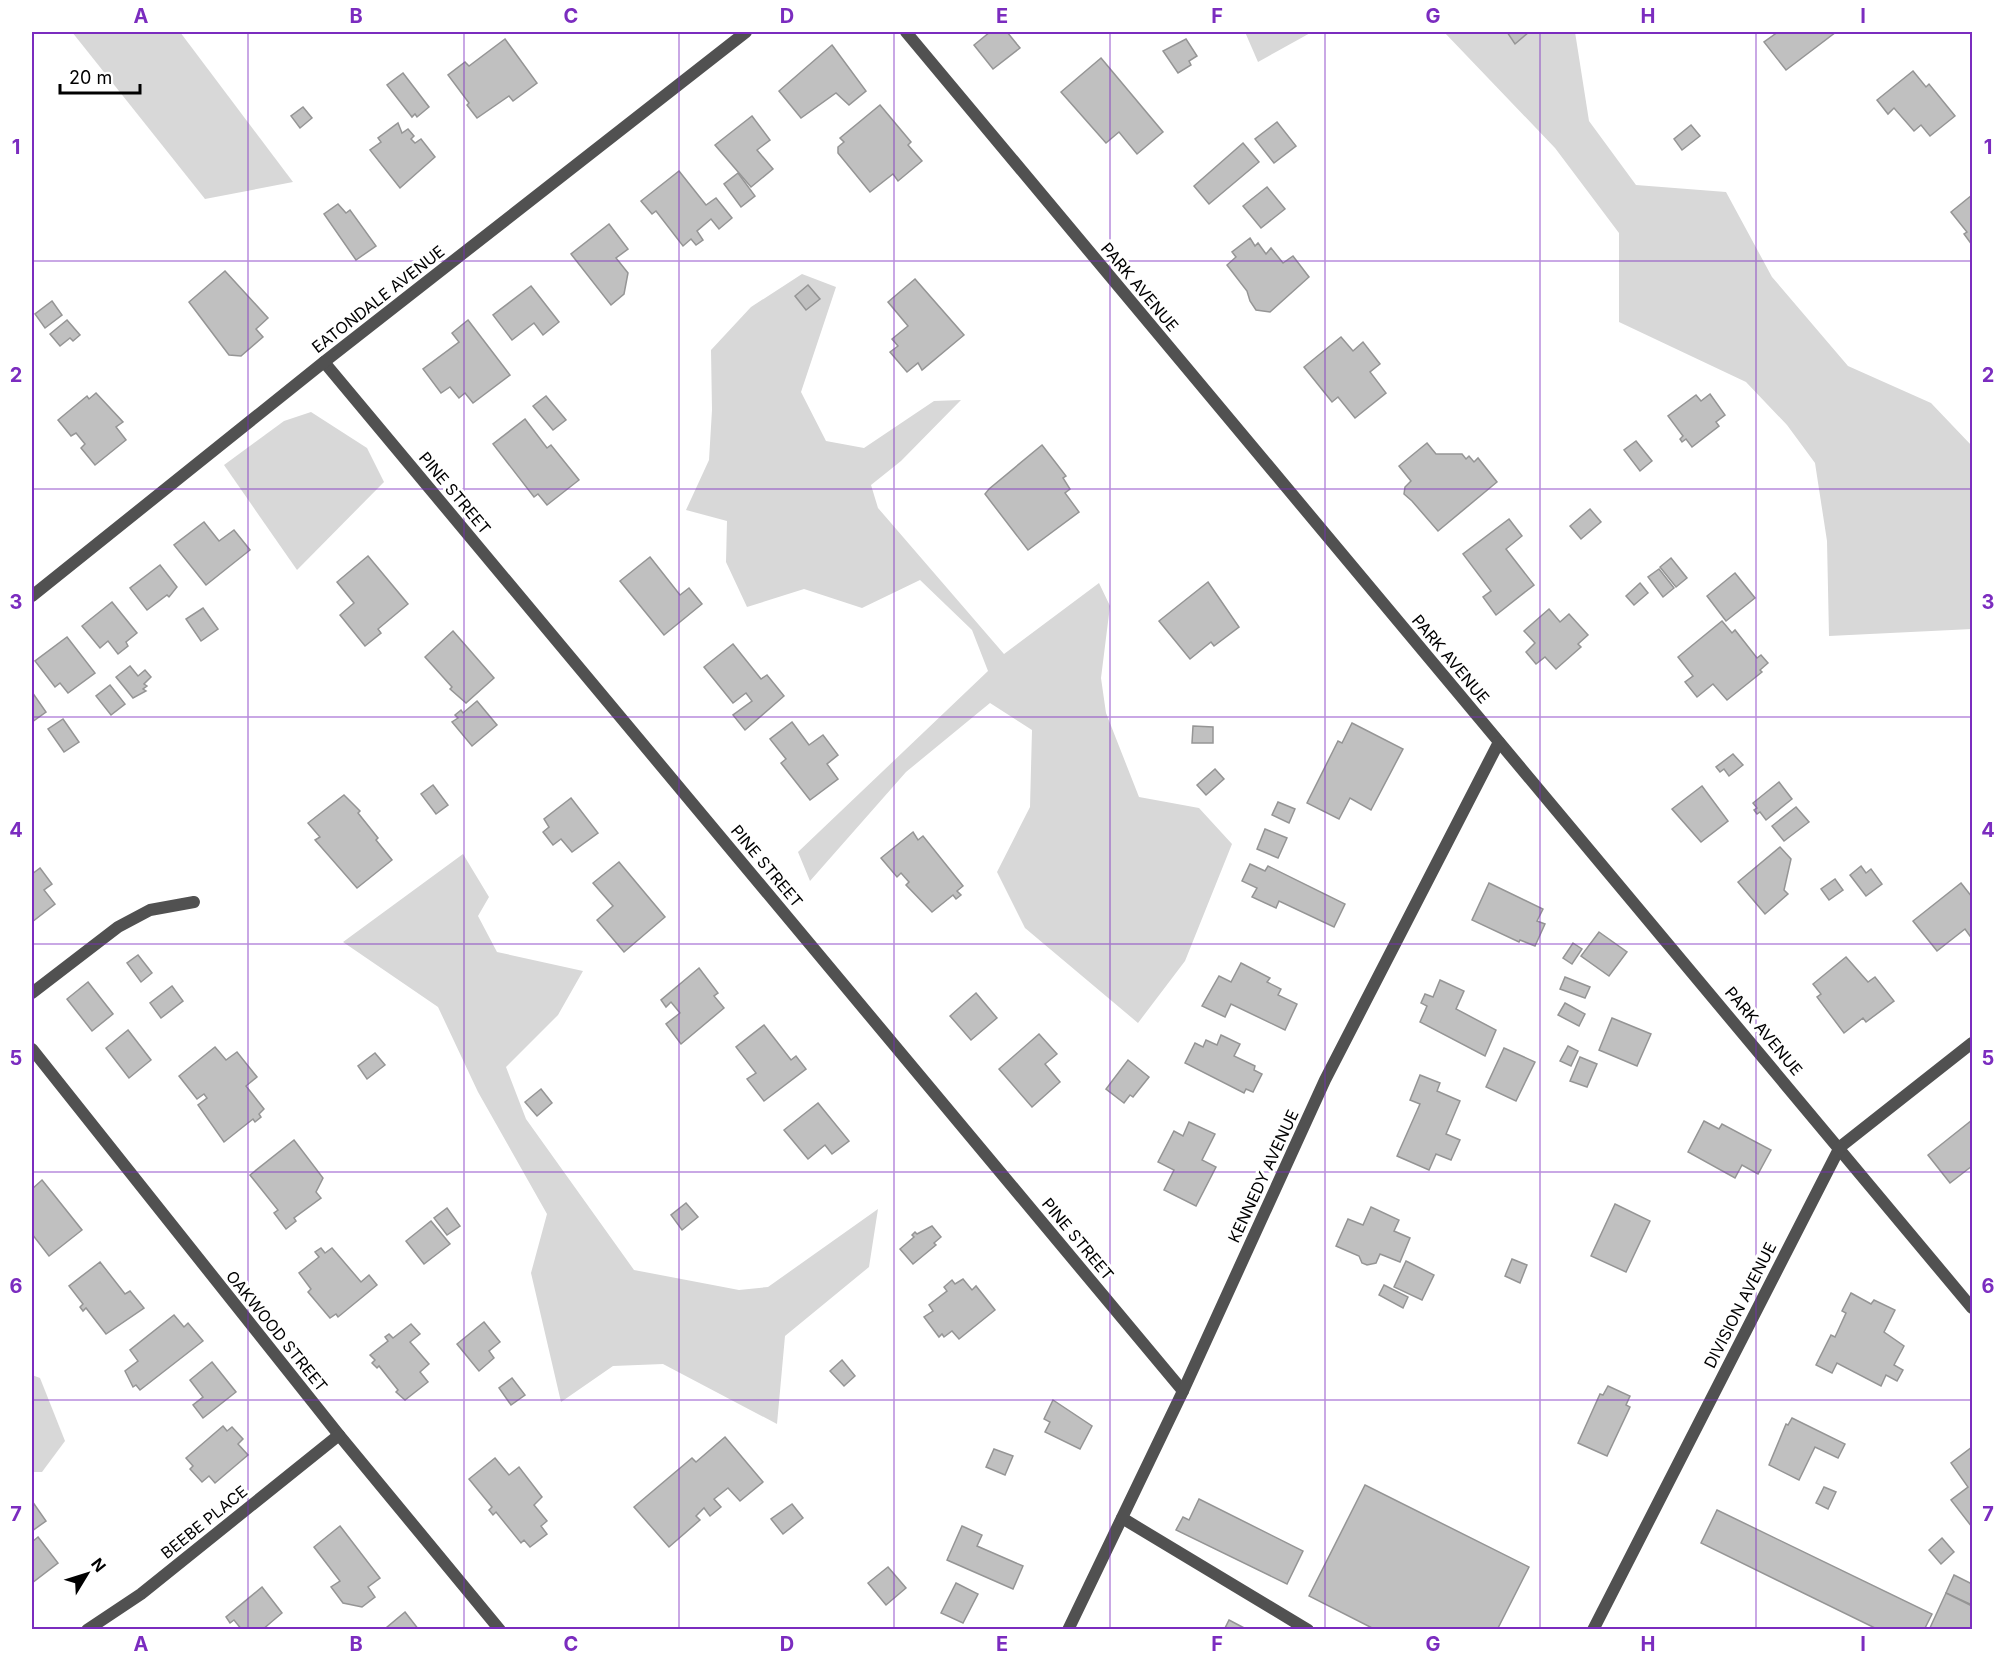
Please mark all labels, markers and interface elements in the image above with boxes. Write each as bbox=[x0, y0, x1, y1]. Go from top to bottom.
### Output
text: A bbox=[134, 4, 149, 28]
text: B bbox=[349, 4, 363, 28]
text: C bbox=[564, 4, 578, 28]
text: D bbox=[780, 4, 794, 28]
text: E bbox=[996, 4, 1008, 28]
text: F bbox=[1211, 4, 1223, 28]
text: G bbox=[1425, 4, 1441, 28]
text: H bbox=[1641, 4, 1655, 28]
text: I bbox=[1860, 4, 1866, 28]
scale bar bbox=[60, 57, 140, 95]
text: 20 m bbox=[69, 67, 112, 88]
text: 1 bbox=[12, 135, 20, 159]
text: 1 bbox=[1984, 135, 1992, 159]
street label: PARK AVENUE bbox=[1097, 239, 1183, 335]
street label: EATONDALE AVENUE bbox=[308, 241, 448, 357]
text: 2 bbox=[10, 363, 22, 387]
text: 2 bbox=[1982, 363, 1994, 387]
street label: PINE STREET bbox=[415, 448, 495, 538]
text: 3 bbox=[10, 590, 22, 614]
text: 3 bbox=[1982, 590, 1994, 614]
street label: PARK AVENUE bbox=[1408, 611, 1494, 707]
text: 4 bbox=[9, 818, 23, 842]
text: 4 bbox=[1981, 818, 1995, 842]
street label: PINE STREET bbox=[727, 821, 807, 911]
street label: PARK AVENUE bbox=[1721, 983, 1807, 1079]
text: 5 bbox=[10, 1046, 22, 1070]
text: 5 bbox=[1982, 1046, 1994, 1070]
street label: KENNEDY AVENUE bbox=[1223, 1106, 1303, 1246]
street label: PINE STREET bbox=[1038, 1194, 1118, 1284]
street label: DIVISION AVENUE bbox=[1700, 1239, 1780, 1371]
street label: OAKWOOD STREET bbox=[222, 1266, 332, 1396]
text: 6 bbox=[10, 1274, 23, 1298]
text: 6 bbox=[1982, 1274, 1995, 1298]
street label: BEEBE PLACE bbox=[157, 1481, 251, 1563]
text: 7 bbox=[10, 1502, 22, 1526]
text: 7 bbox=[1982, 1502, 1994, 1526]
north arrow bbox=[57, 1544, 117, 1604]
text: N bbox=[87, 1554, 110, 1576]
text: A bbox=[134, 1632, 149, 1656]
text: B bbox=[349, 1632, 363, 1656]
text: C bbox=[564, 1632, 578, 1656]
text: D bbox=[780, 1632, 794, 1656]
text: E bbox=[996, 1632, 1008, 1656]
text: F bbox=[1211, 1632, 1223, 1656]
text: G bbox=[1425, 1632, 1441, 1656]
text: H bbox=[1641, 1632, 1655, 1656]
text: I bbox=[1860, 1632, 1866, 1656]

